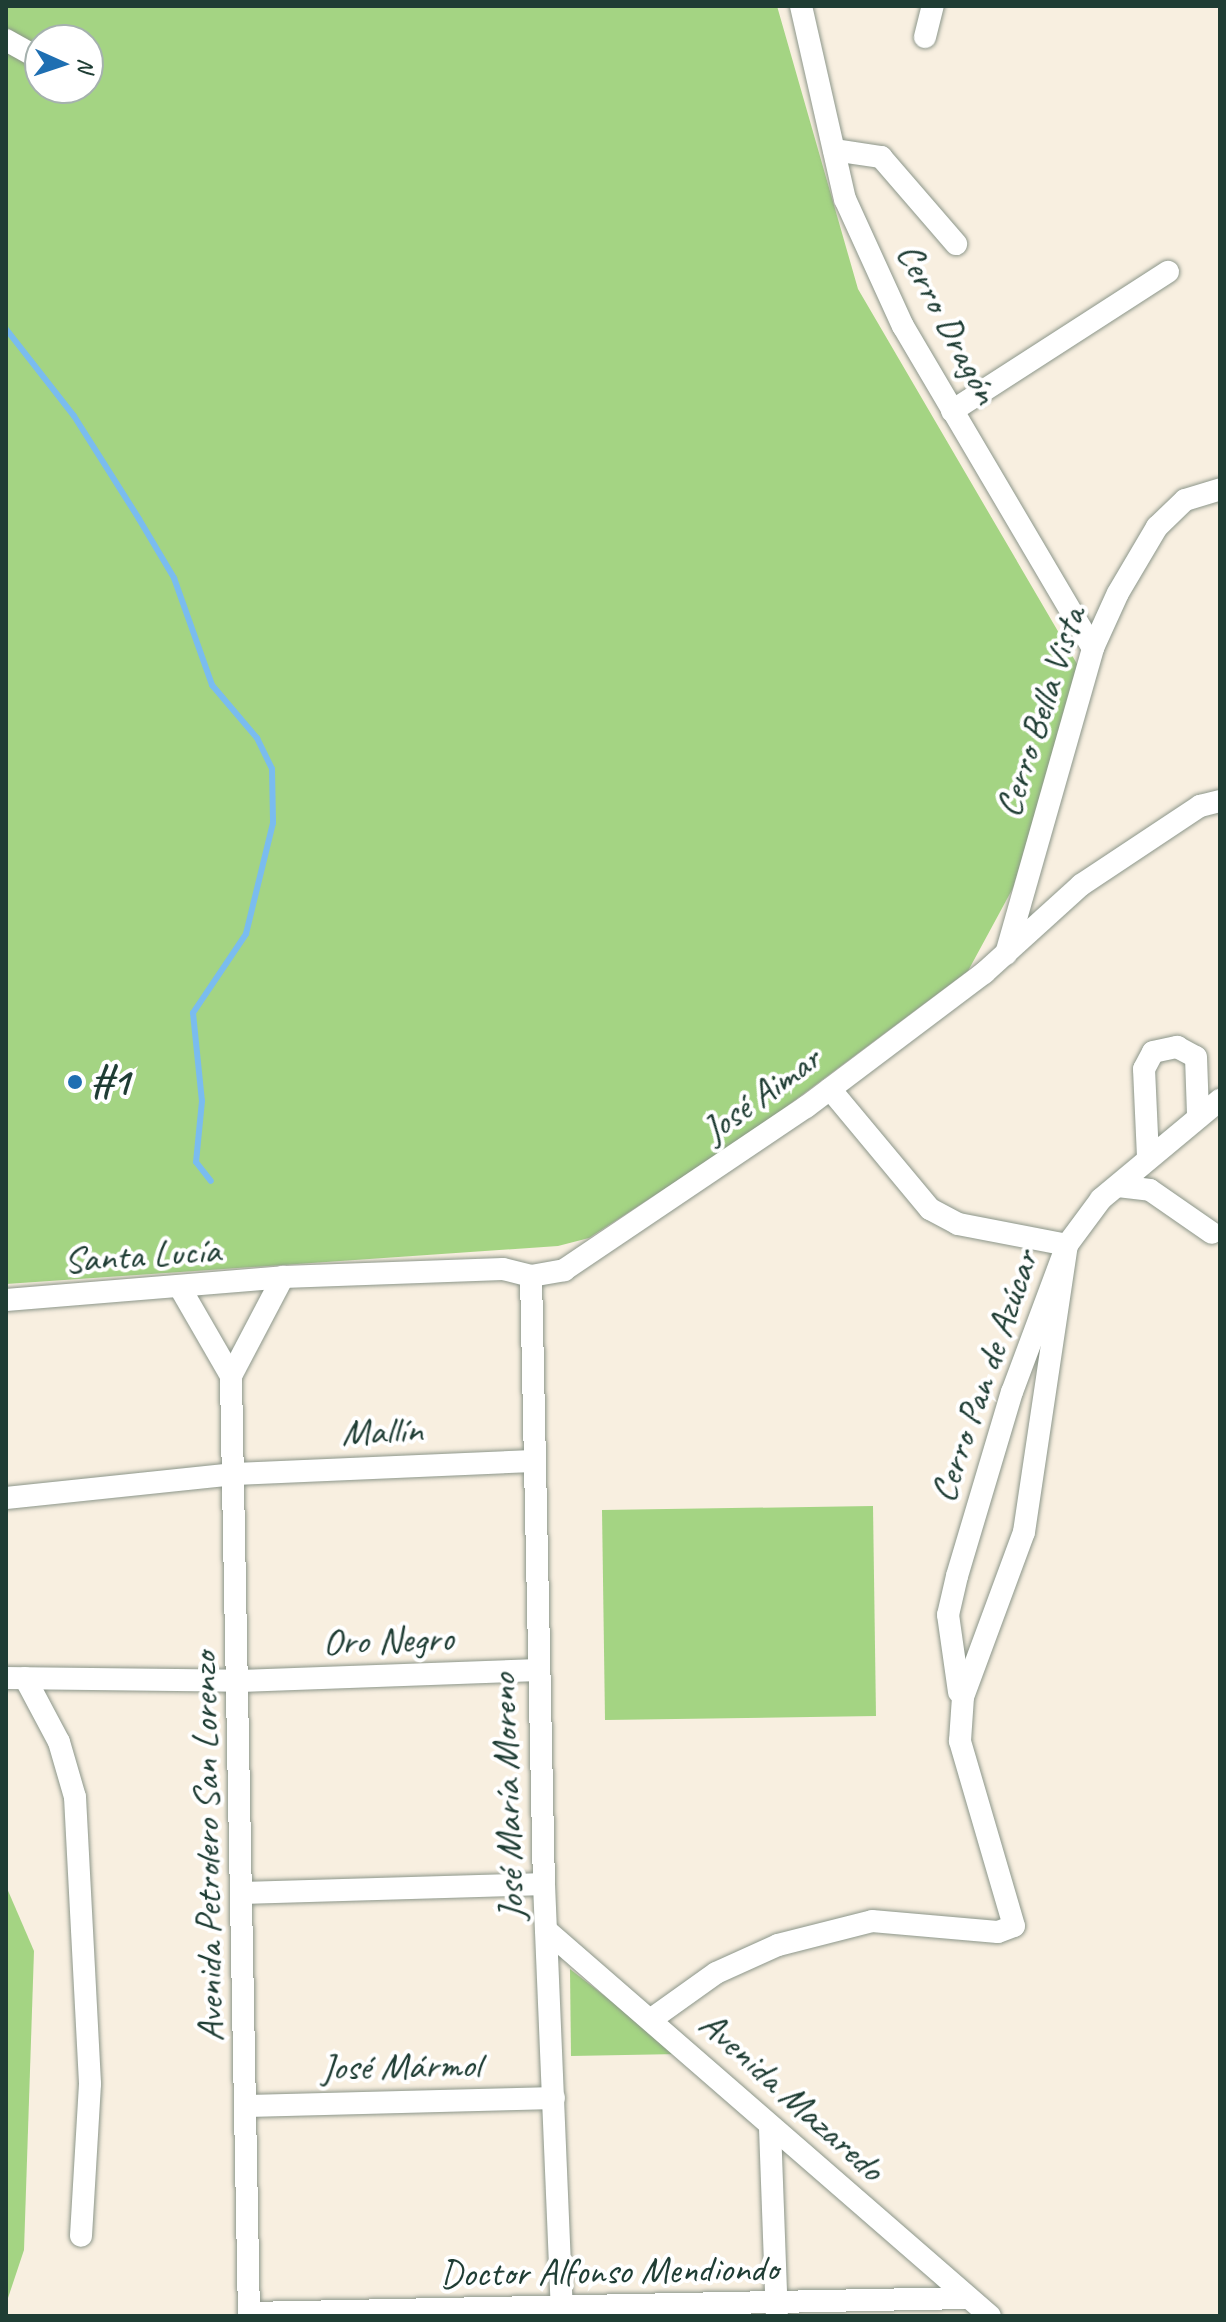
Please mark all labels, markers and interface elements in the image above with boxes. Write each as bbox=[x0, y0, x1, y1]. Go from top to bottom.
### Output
north arrow bbox=[24, 24, 104, 104]
text: N bbox=[72, 58, 100, 73]
street label: Cerro Dragón bbox=[886, 234, 1010, 412]
street label: Cerro Bella Vista bbox=[985, 602, 1095, 822]
street label: José Aimar bbox=[693, 1036, 829, 1152]
place label: #1 bbox=[91, 1059, 129, 1105]
marker: #1 bbox=[66, 1073, 84, 1091]
street label: Santa Lucía bbox=[63, 1227, 221, 1283]
street label: Cerro Pan de Azúcar bbox=[919, 1243, 1049, 1509]
street label: Mallín bbox=[341, 1407, 423, 1455]
street label: Oro Negro bbox=[322, 1615, 454, 1665]
street label: Avenida Petrolero San Lorenzo bbox=[181, 1651, 233, 2043]
street label: José María Moreno bbox=[480, 1673, 534, 1921]
street label: Avenida Mazaredo bbox=[690, 2001, 894, 2191]
street label: José Mármol bbox=[321, 2042, 481, 2090]
street label: Doctor Alfonso Mendiondo bbox=[439, 2245, 779, 2297]

